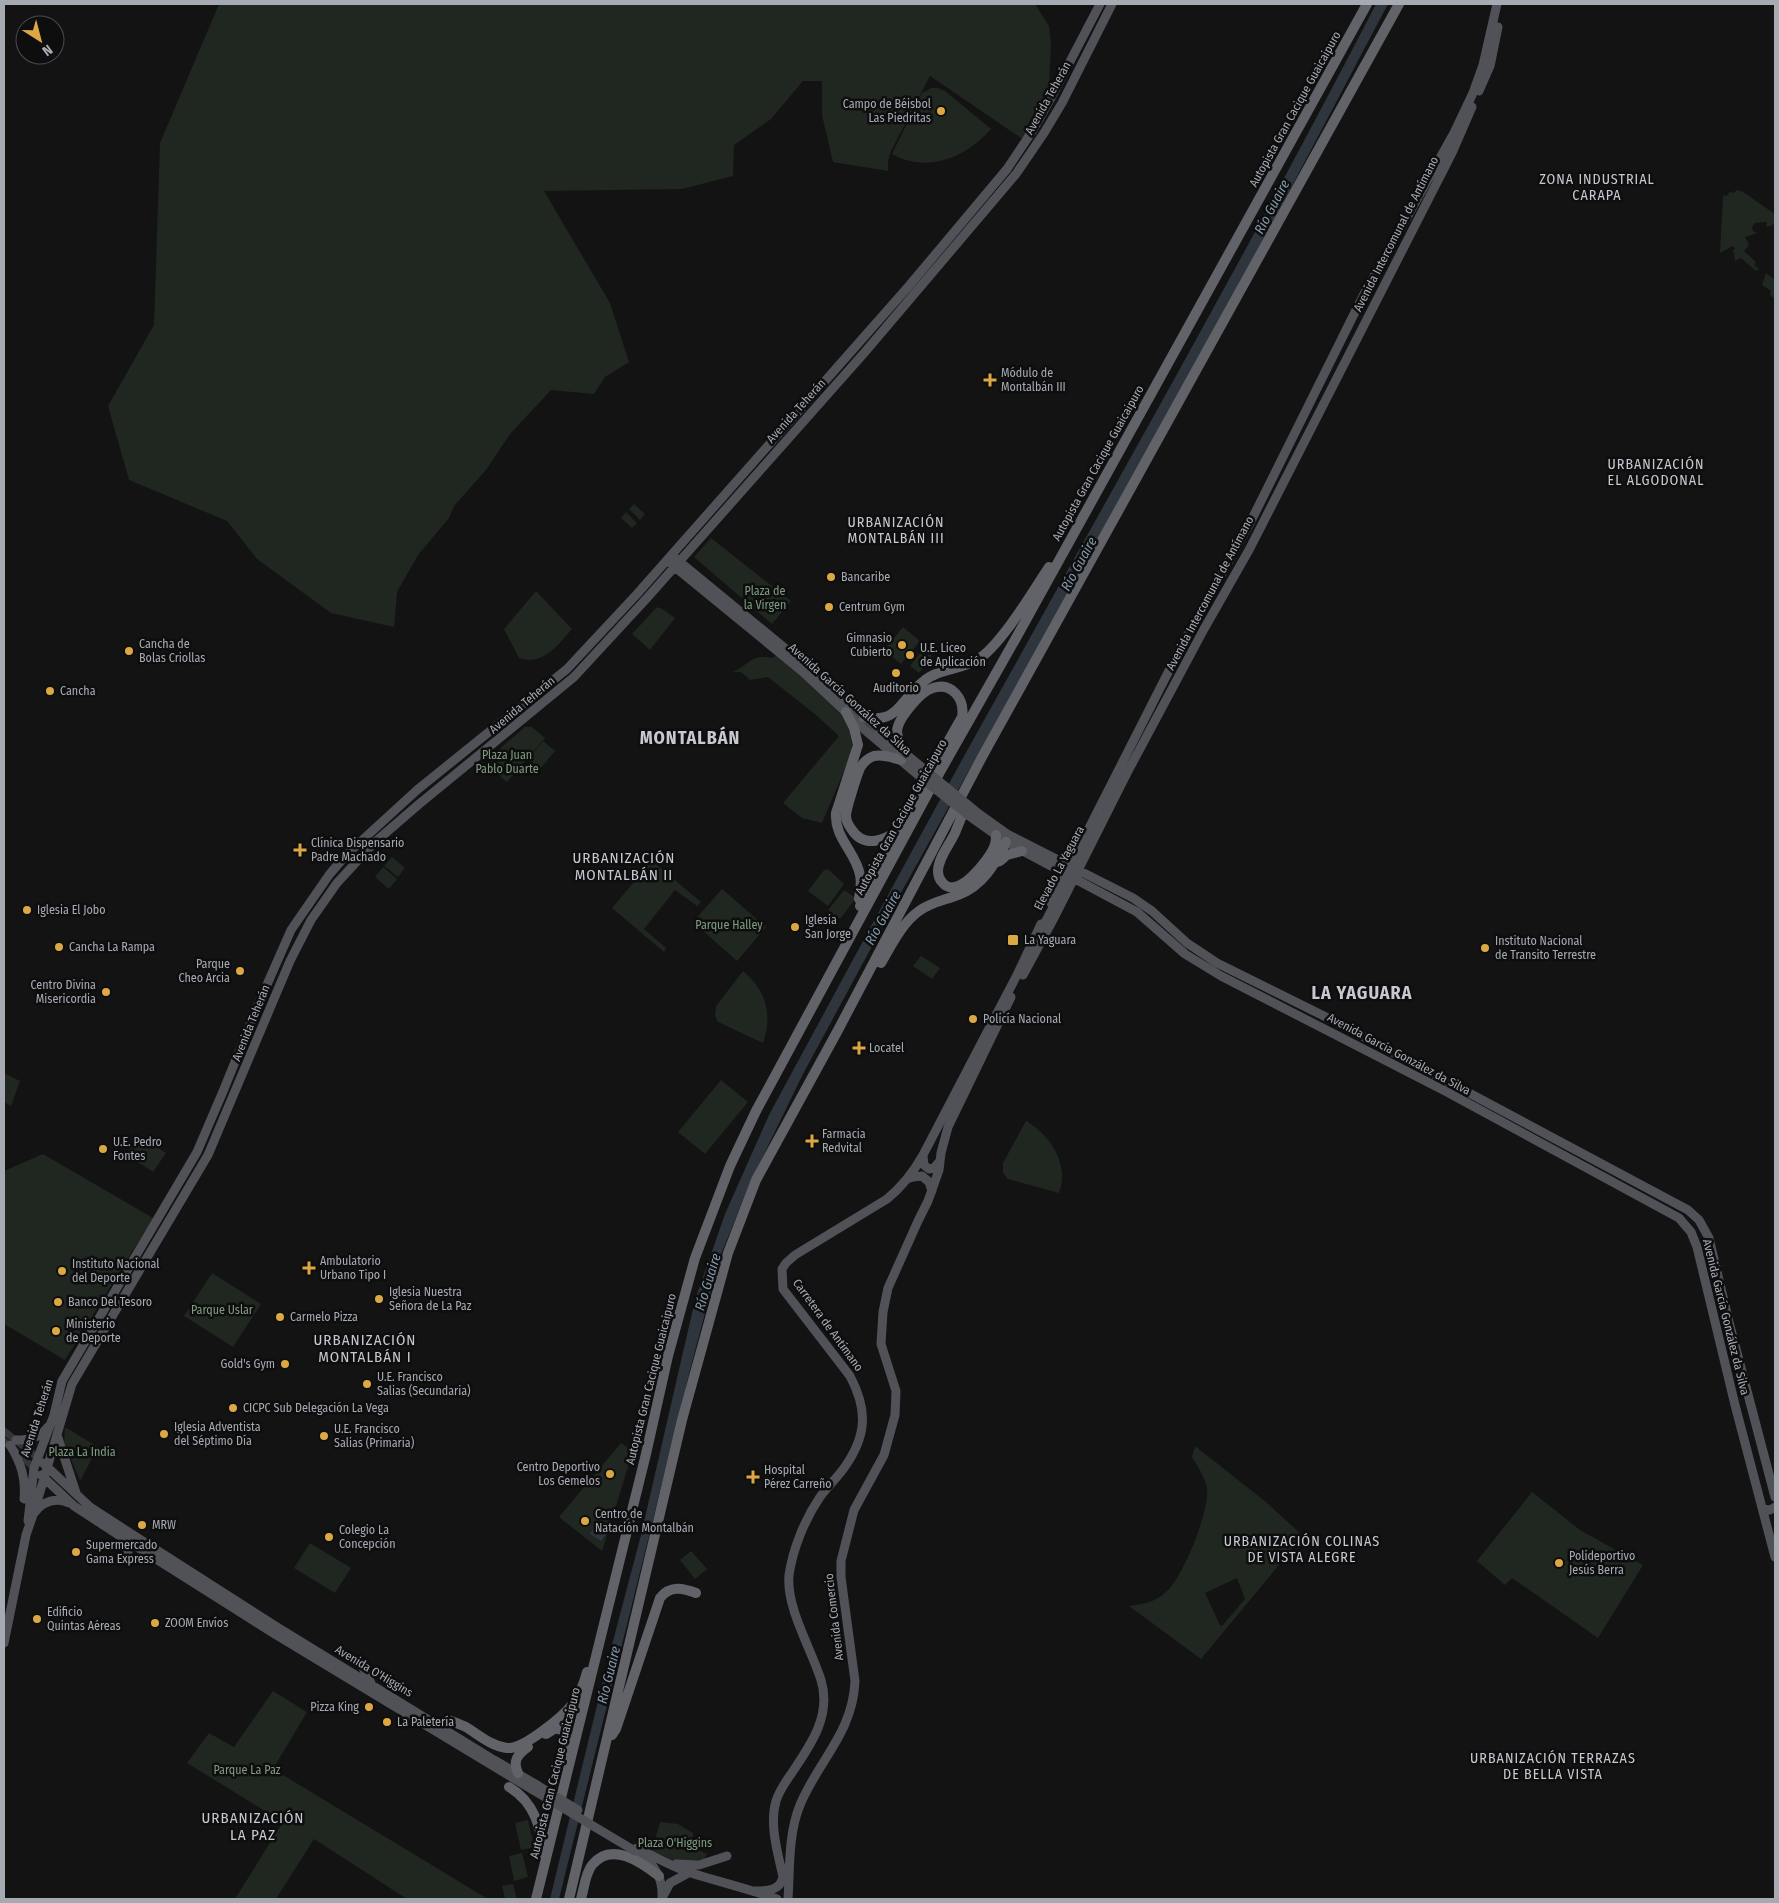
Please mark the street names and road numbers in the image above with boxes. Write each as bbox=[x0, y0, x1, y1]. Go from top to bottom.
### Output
street label: Autopista Gran Cacique Guaicaipuro bbox=[1246, 29, 1344, 189]
street label: Avenida Teherán bbox=[1022, 59, 1074, 137]
street label: Avenida Intercomunal de Antímano bbox=[1351, 154, 1441, 314]
street label: Avenida Teherán bbox=[764, 376, 828, 446]
street label: Autopista Gran Cacique Guaicaipuro bbox=[1049, 383, 1147, 543]
street label: Avenida Intercomunal de Antímano bbox=[1163, 514, 1257, 672]
street label: Avenida García González da Silva bbox=[786, 640, 914, 758]
street label: Avenida Teherán bbox=[486, 674, 558, 736]
street label: Autopista Gran Cacique Guaicaipuro bbox=[852, 737, 950, 897]
street label: Elevado La Yaguara bbox=[1031, 823, 1087, 912]
street label: Avenida Teherán bbox=[229, 983, 273, 1063]
street label: Avenida García González da Silva bbox=[1325, 1010, 1473, 1098]
street label: Avenida García González da Silva bbox=[1700, 1238, 1752, 1396]
street label: Carretera de Antímano bbox=[790, 1276, 866, 1374]
street label: Autopista Gran Cacique Guaicaipuro bbox=[623, 1292, 679, 1466]
street label: Avenida Teherán bbox=[18, 1377, 56, 1459]
street label: Avenida Comercio bbox=[822, 1573, 846, 1661]
street label: Avenida O'Higgins bbox=[333, 1642, 415, 1700]
street label: Autopista Gran Cacique Guaicaipuro bbox=[527, 1686, 583, 1860]

